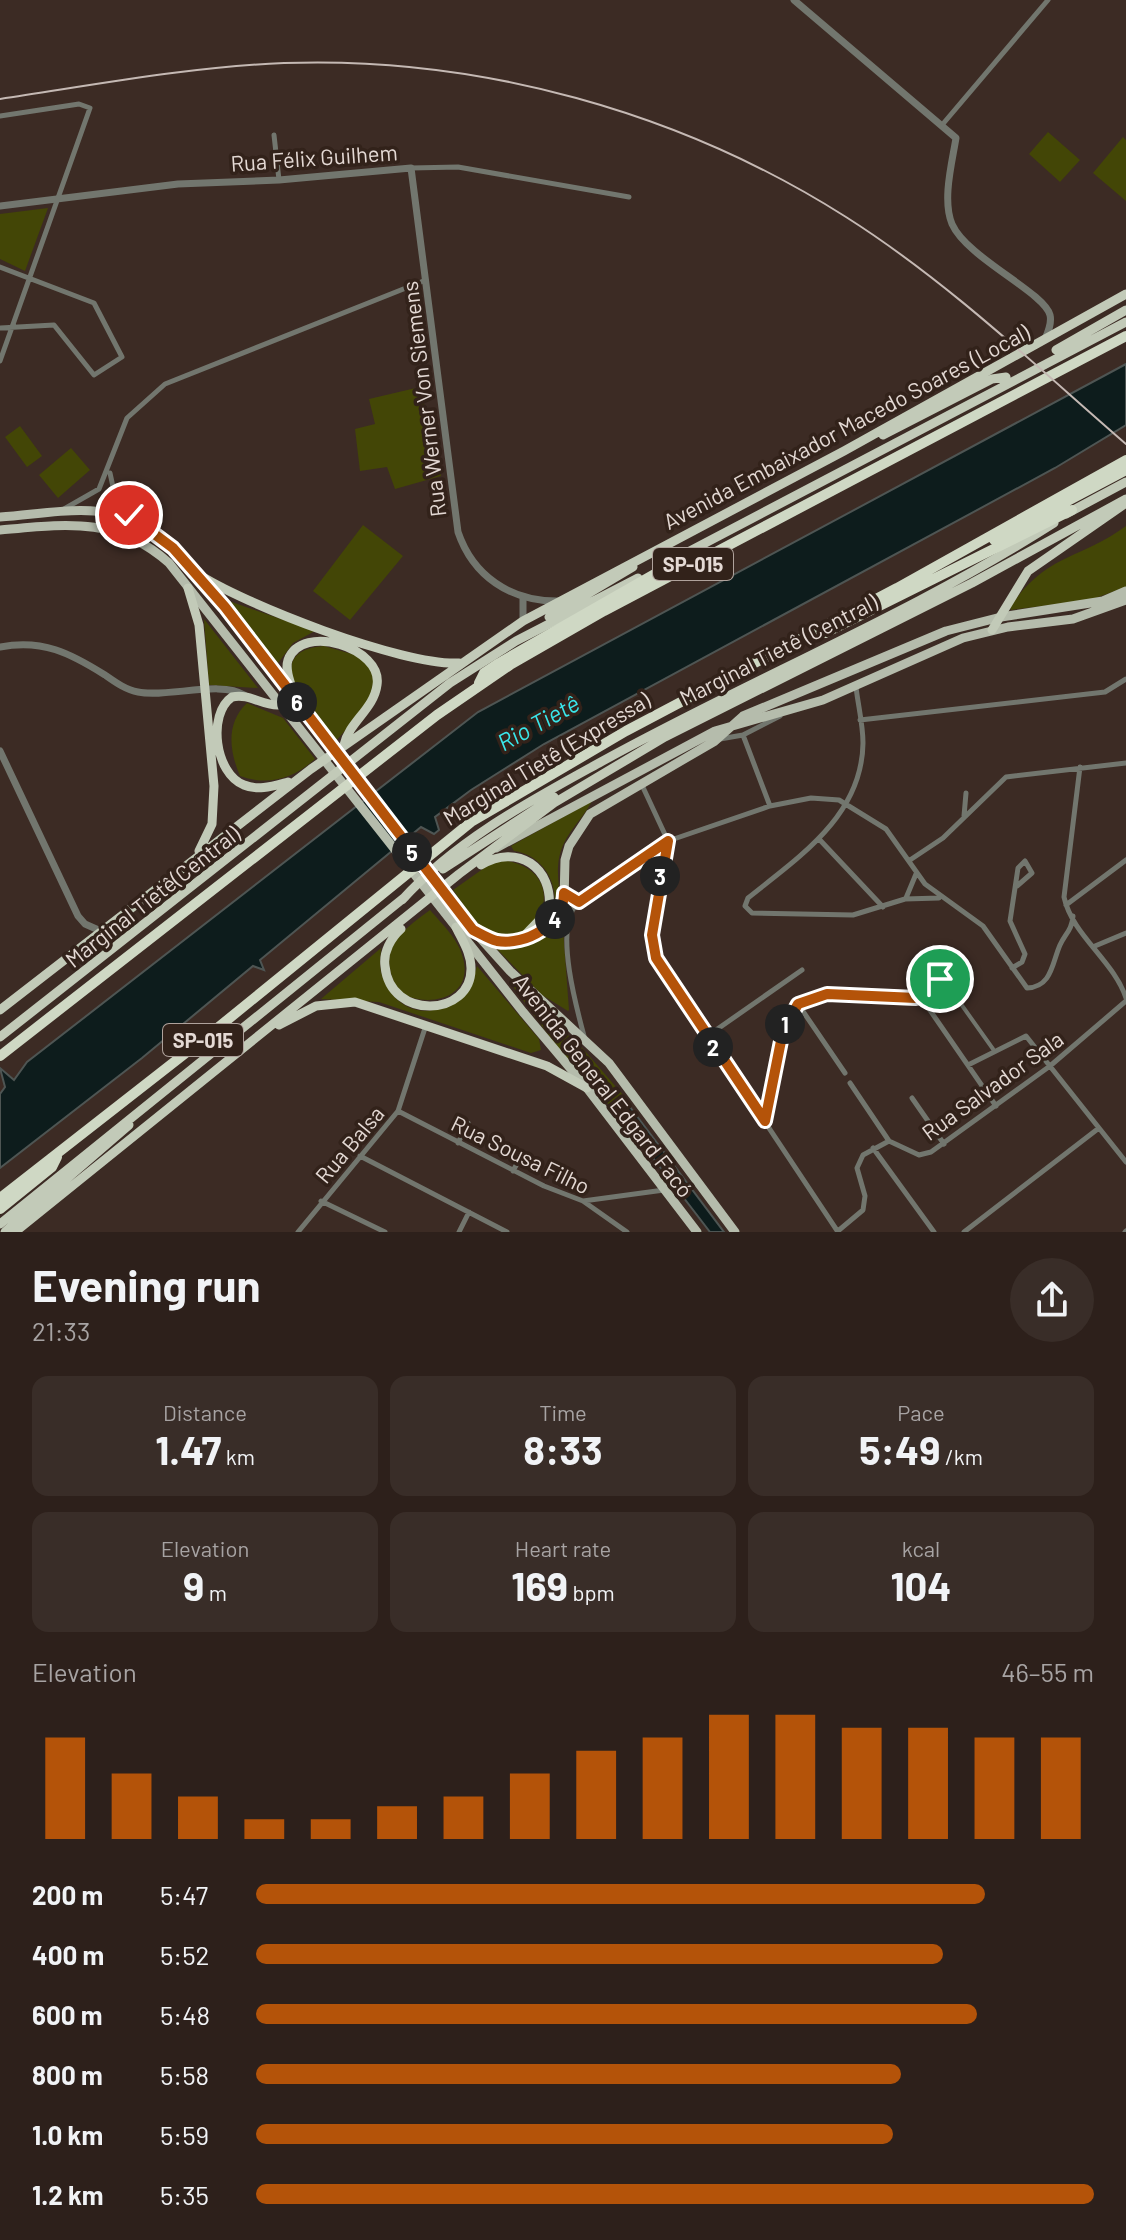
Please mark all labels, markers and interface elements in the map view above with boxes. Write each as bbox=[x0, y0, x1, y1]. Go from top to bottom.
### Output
street label: Rua Félix Guilhem bbox=[230, 138, 398, 176]
street label: Rua Werner Von Siemens bbox=[396, 280, 450, 518]
street label: Avenida Embaixador Macedo Soares (Local) bbox=[659, 318, 1034, 534]
pin bbox=[95, 481, 163, 549]
icon: check bbox=[107, 493, 151, 537]
road number: SP-015 bbox=[653, 548, 733, 580]
street label: Marginal Tietê (Central) bbox=[675, 588, 881, 710]
pin: 6 bbox=[277, 682, 317, 722]
street label: Marginal Tietê (Expressa) bbox=[438, 686, 654, 830]
water label: Rio Tietê bbox=[492, 688, 584, 756]
text: 6 bbox=[291, 689, 303, 715]
street label: Marginal Tietê(Central) bbox=[60, 820, 245, 972]
pin: 5 bbox=[392, 832, 432, 872]
text: 5 bbox=[406, 839, 418, 865]
pin: 3 bbox=[640, 856, 680, 896]
text: 3 bbox=[654, 863, 666, 889]
pin: 4 bbox=[535, 899, 575, 939]
text: 4 bbox=[548, 906, 562, 932]
pin bbox=[906, 945, 974, 1013]
icon: arrive bbox=[918, 957, 962, 1001]
street label: Avenida General Edgard Facó bbox=[509, 968, 699, 1202]
pin: 1 bbox=[765, 1004, 805, 1044]
text: 1 bbox=[781, 1011, 789, 1037]
road number: SP-015 bbox=[163, 1024, 243, 1056]
street label: Rua Salvador Sala bbox=[916, 1025, 1068, 1145]
pin: 2 bbox=[693, 1027, 733, 1067]
text: 2 bbox=[707, 1034, 719, 1060]
street label: Rua Balsa bbox=[309, 1100, 389, 1188]
street label: Rua Sousa Filho bbox=[448, 1109, 594, 1199]
text: Evening run bbox=[32, 1258, 261, 1311]
button: share bbox=[1010, 1258, 1094, 1342]
text: 21:33 bbox=[32, 1315, 90, 1346]
text: Distance bbox=[163, 1399, 247, 1425]
text: Time bbox=[539, 1399, 587, 1425]
text: Pace bbox=[897, 1399, 945, 1425]
text: 1.47 bbox=[155, 1425, 221, 1473]
text: 8:33 bbox=[523, 1425, 603, 1473]
text: 5:49 bbox=[859, 1425, 941, 1473]
text: km bbox=[221, 1443, 255, 1469]
text: /km bbox=[941, 1443, 983, 1469]
text: Elevation bbox=[161, 1535, 249, 1561]
text: Heart rate bbox=[515, 1535, 611, 1561]
text: kcal bbox=[902, 1535, 940, 1561]
text: 9 bbox=[183, 1561, 204, 1609]
text: 169 bbox=[511, 1561, 568, 1609]
text: 104 bbox=[890, 1561, 952, 1609]
text: m bbox=[204, 1579, 227, 1605]
text: bpm bbox=[568, 1579, 615, 1605]
text: Elevation bbox=[32, 1656, 137, 1687]
text: 46–55 m bbox=[1001, 1656, 1094, 1687]
text: 200 m bbox=[32, 1879, 103, 1910]
text: 5:47 bbox=[160, 1879, 208, 1910]
text: 400 m bbox=[32, 1939, 104, 1970]
text: 5:52 bbox=[160, 1939, 209, 1970]
text: 600 m bbox=[32, 1999, 103, 2030]
text: 5:48 bbox=[160, 1999, 210, 2030]
text: 800 m bbox=[32, 2059, 103, 2090]
text: 5:58 bbox=[160, 2059, 209, 2090]
text: 1.0 km bbox=[32, 2119, 103, 2150]
text: 5:59 bbox=[160, 2119, 209, 2150]
text: 1.2 km bbox=[32, 2179, 104, 2210]
text: 5:35 bbox=[160, 2179, 209, 2210]

